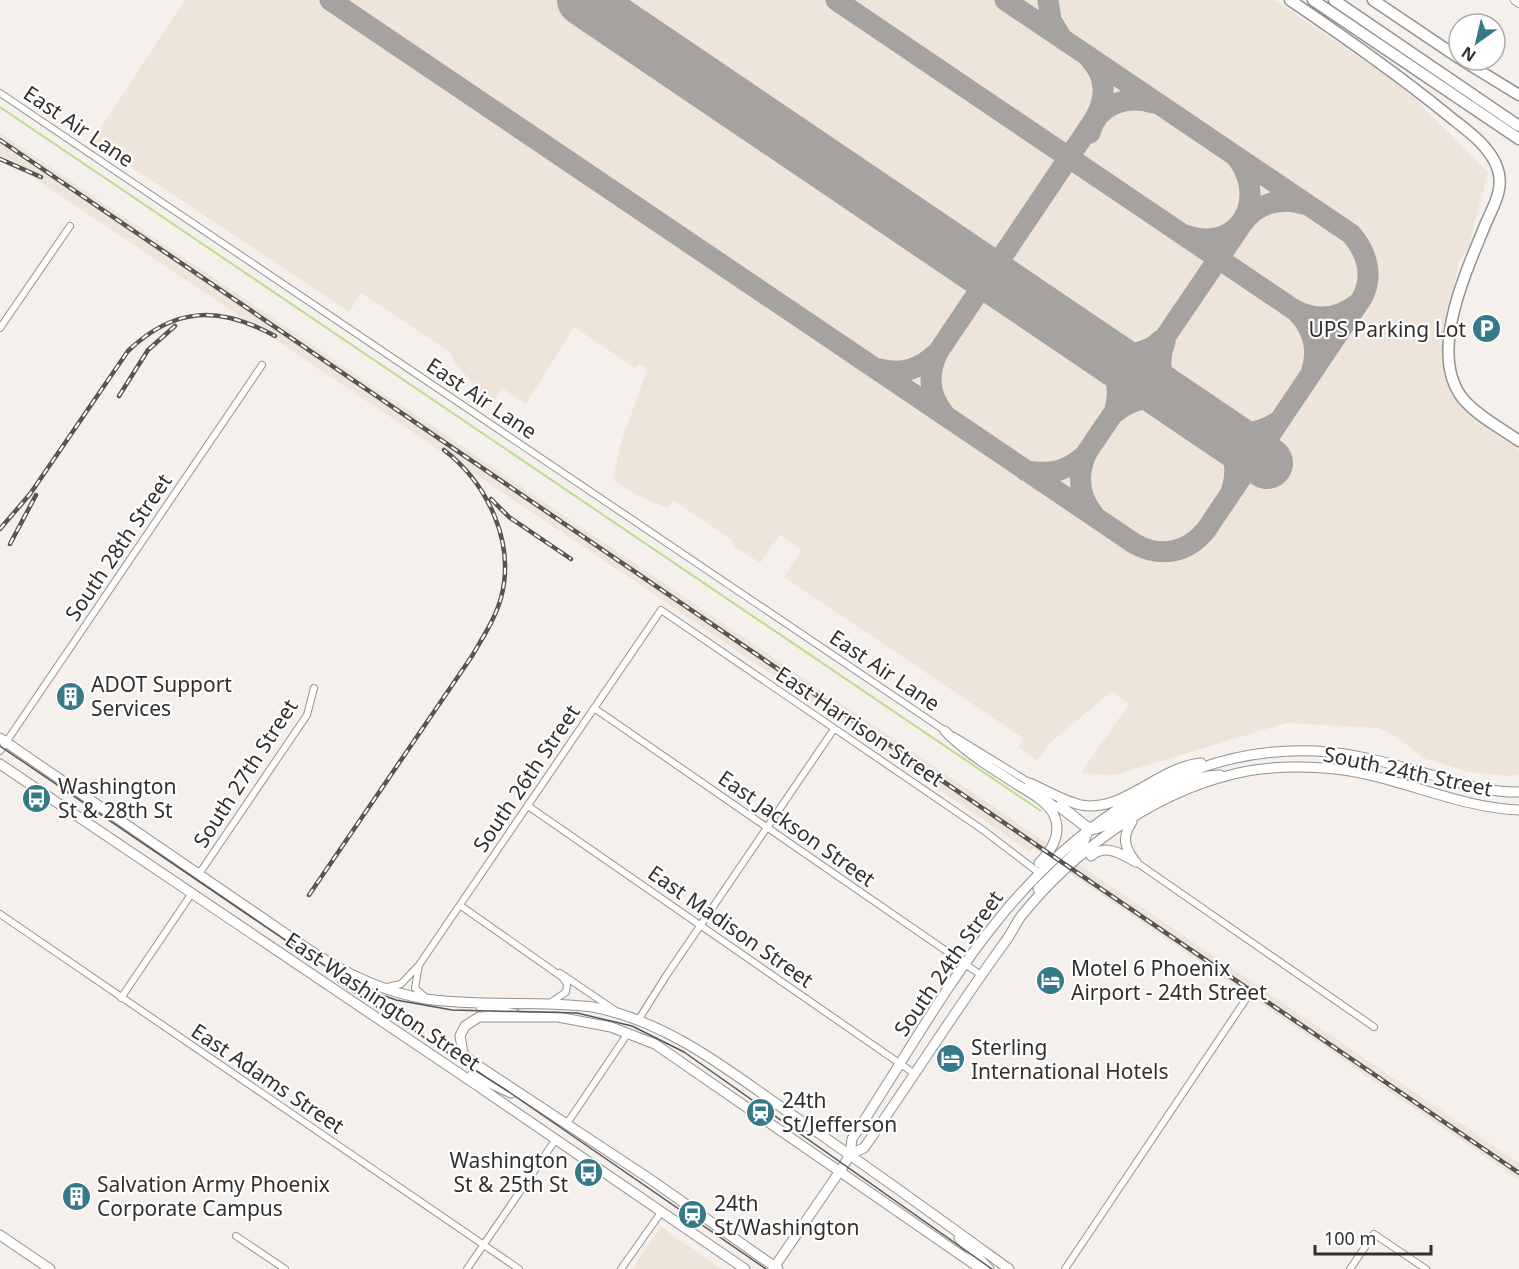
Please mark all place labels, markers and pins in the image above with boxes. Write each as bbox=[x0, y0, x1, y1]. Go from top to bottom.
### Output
parking icon: UPS Parking Lot bbox=[1471, 313, 1503, 345]
place label: UPS Parking Lot bbox=[1309, 315, 1466, 343]
place label: ADOT Support Services bbox=[91, 670, 232, 722]
building icon: ADOT Support Services bbox=[54, 680, 86, 712]
place label: Washington St & 28th St bbox=[58, 772, 177, 824]
bus stop icon: Washington St & 28th St bbox=[21, 782, 53, 814]
place label: Motel 6 Phoenix Airport - 24th Street bbox=[1071, 954, 1267, 1006]
hotel icon: Motel 6 Phoenix Airport - 24th Street bbox=[1034, 964, 1066, 996]
place label: Sterling International Hotels bbox=[971, 1033, 1168, 1085]
hotel icon: Sterling International Hotels bbox=[934, 1043, 966, 1075]
place label: 24th St/Jefferson bbox=[782, 1086, 897, 1138]
station icon: 24th St/Jefferson bbox=[745, 1096, 777, 1128]
place label: Washington St & 25th St bbox=[449, 1146, 568, 1198]
bus stop icon: Washington St & 25th St bbox=[573, 1156, 605, 1188]
place label: Salvation Army Phoenix Corporate Campus bbox=[97, 1170, 330, 1222]
building icon: Salvation Army Phoenix Corporate Campus bbox=[60, 1180, 92, 1212]
place label: 24th St/Washington bbox=[714, 1189, 859, 1241]
station icon: 24th St/Washington bbox=[677, 1199, 709, 1231]

